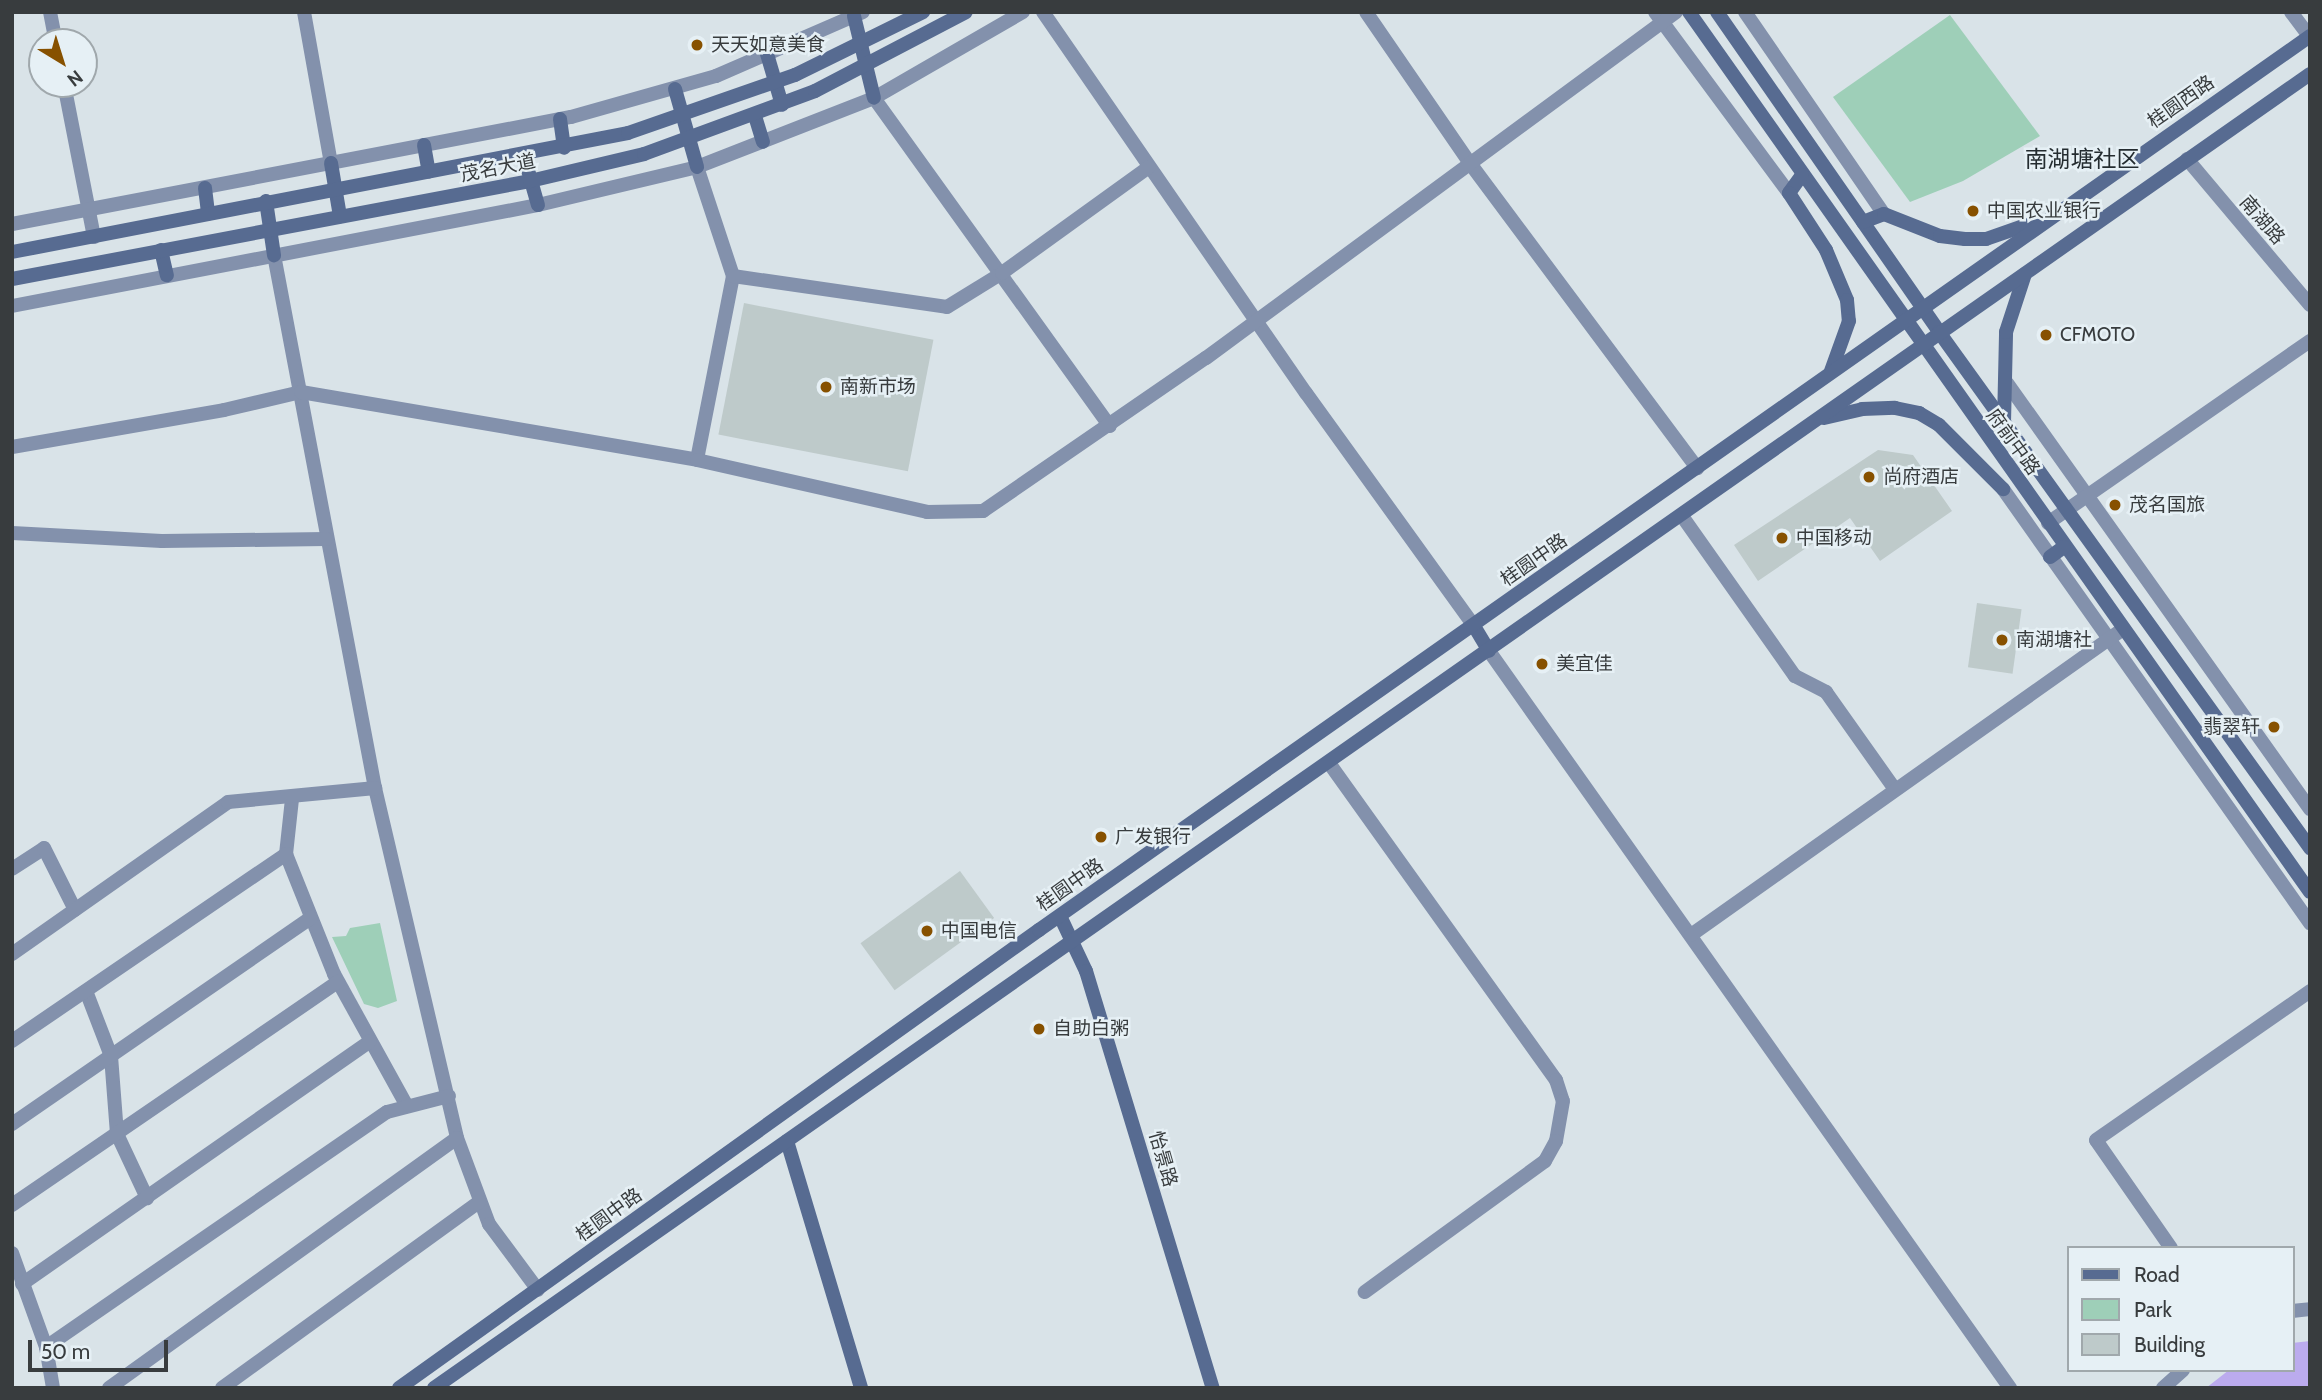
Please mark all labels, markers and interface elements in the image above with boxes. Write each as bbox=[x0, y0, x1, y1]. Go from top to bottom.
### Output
north arrow bbox=[28, 28, 98, 98]
place label: 天天如意美食 bbox=[711, 34, 825, 56]
marker: 天天如意美食 bbox=[689, 37, 705, 53]
text: N bbox=[63, 65, 87, 92]
street label: 桂圆西路 bbox=[2143, 71, 2219, 133]
district label: 南湖塘社区 bbox=[2025, 145, 2139, 173]
street label: 茂名大道 bbox=[459, 150, 537, 186]
street label: 南湖路 bbox=[2235, 191, 2289, 249]
place label: 中国农业银行 bbox=[1987, 200, 2101, 222]
marker: 中国农业银行 bbox=[1965, 203, 1981, 219]
place label: CFMOTO bbox=[2060, 324, 2135, 346]
marker: CFMOTO bbox=[2038, 327, 2054, 343]
place label: 南新市场 bbox=[840, 376, 916, 398]
marker: 南新市场 bbox=[818, 379, 834, 395]
street label: 府前中路 bbox=[1981, 405, 2045, 479]
place label: 尚府酒店 bbox=[1883, 466, 1959, 488]
marker: 尚府酒店 bbox=[1861, 469, 1877, 485]
place label: 茂名国旅 bbox=[2129, 494, 2205, 516]
marker: 茂名国旅 bbox=[2107, 497, 2123, 513]
place label: 中国移动 bbox=[1796, 527, 1872, 549]
street label: 桂圆中路 bbox=[1496, 529, 1572, 591]
marker: 中国移动 bbox=[1774, 530, 1790, 546]
place label: 南湖塘社 bbox=[2016, 629, 2092, 651]
marker: 南湖塘社 bbox=[1994, 632, 2010, 648]
place label: 美宜佳 bbox=[1556, 653, 1613, 675]
marker: 美宜佳 bbox=[1534, 656, 1550, 672]
place label: 翡翠轩 bbox=[2203, 716, 2260, 738]
marker: 翡翠轩 bbox=[2266, 719, 2282, 735]
place label: 广发银行 bbox=[1115, 826, 1191, 848]
marker: 广发银行 bbox=[1093, 829, 1109, 845]
street label: 桂圆中路 bbox=[1032, 854, 1108, 916]
place label: 中国电信 bbox=[941, 920, 1017, 942]
marker: 中国电信 bbox=[919, 923, 935, 939]
place label: 自助白粥 bbox=[1053, 1018, 1129, 1040]
marker: 自助白粥 bbox=[1031, 1021, 1047, 1037]
street label: 怡景路 bbox=[1144, 1128, 1182, 1190]
street label: 桂圆中路 bbox=[572, 1183, 646, 1247]
legend bbox=[2066, 1246, 2294, 1372]
text: Road bbox=[2134, 1262, 2180, 1287]
text: Park bbox=[2134, 1297, 2172, 1322]
scale bar bbox=[32, 1326, 172, 1370]
text: Building bbox=[2134, 1332, 2205, 1357]
text: 50 m bbox=[41, 1339, 90, 1364]

